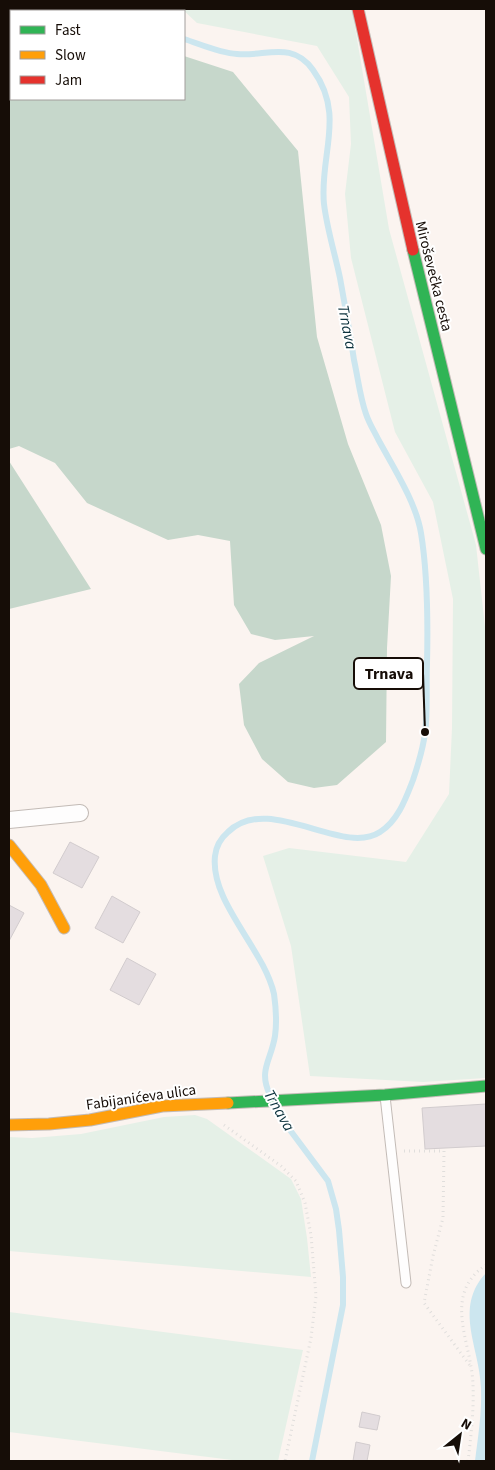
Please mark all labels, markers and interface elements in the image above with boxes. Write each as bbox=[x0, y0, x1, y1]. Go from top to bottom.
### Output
legend bbox=[10, 10, 185, 100]
text: Fast bbox=[55, 20, 81, 41]
text: Slow bbox=[55, 45, 86, 66]
text: Jam bbox=[55, 70, 82, 91]
street label: Miroševečka cesta bbox=[410, 219, 457, 333]
water label: Trnava bbox=[332, 303, 362, 352]
callout: Trnava bbox=[354, 658, 423, 689]
text: Trnava bbox=[365, 663, 413, 685]
street label: Fabijanićeva ulica bbox=[85, 1079, 197, 1116]
water label: Trnava bbox=[258, 1086, 300, 1136]
north arrow bbox=[435, 1410, 485, 1460]
text: N bbox=[457, 1414, 475, 1436]

